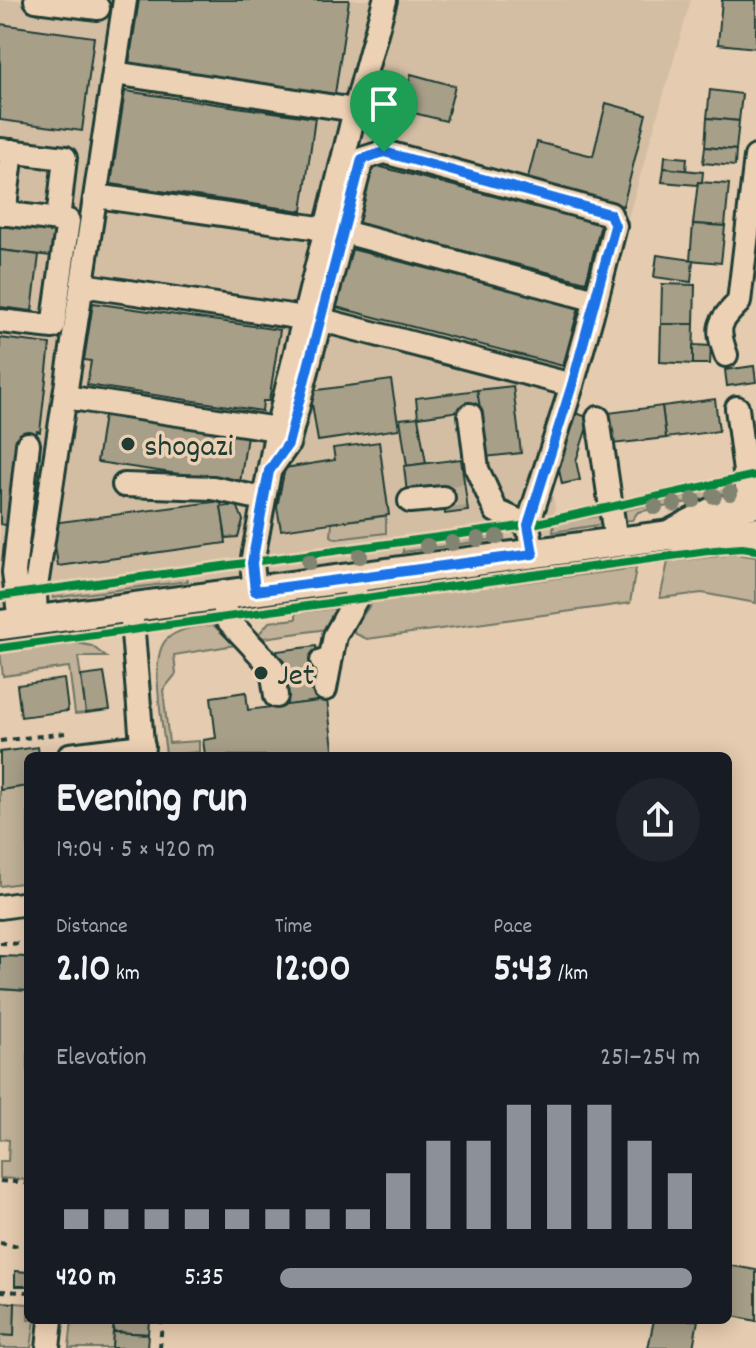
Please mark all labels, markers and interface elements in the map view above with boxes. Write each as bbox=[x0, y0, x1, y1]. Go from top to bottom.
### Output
pin bbox=[350, 70, 418, 152]
icon: arrive bbox=[362, 82, 406, 126]
place label: shogazi bbox=[144, 426, 234, 472]
marker: shogazi bbox=[119, 435, 137, 453]
place label: Jet bbox=[277, 655, 315, 701]
marker: Jet bbox=[252, 664, 270, 682]
text: Evening run bbox=[56, 770, 247, 833]
button: share bbox=[616, 778, 700, 862]
text: 19:04 · 5 × 420 m bbox=[56, 832, 215, 869]
text: Distance bbox=[56, 912, 128, 943]
text: Time bbox=[275, 912, 312, 943]
text: Pace bbox=[493, 912, 532, 943]
text: 2.10 bbox=[56, 943, 111, 1000]
text: 12:00 bbox=[275, 943, 351, 1000]
text: 5:43 bbox=[493, 943, 553, 1000]
text: km bbox=[111, 959, 140, 990]
text: /km bbox=[553, 959, 588, 990]
text: Elevation bbox=[56, 1040, 146, 1077]
text: 251–254 m bbox=[600, 1040, 700, 1077]
text: 420 m bbox=[56, 1260, 116, 1297]
text: 5:35 bbox=[184, 1260, 224, 1297]

